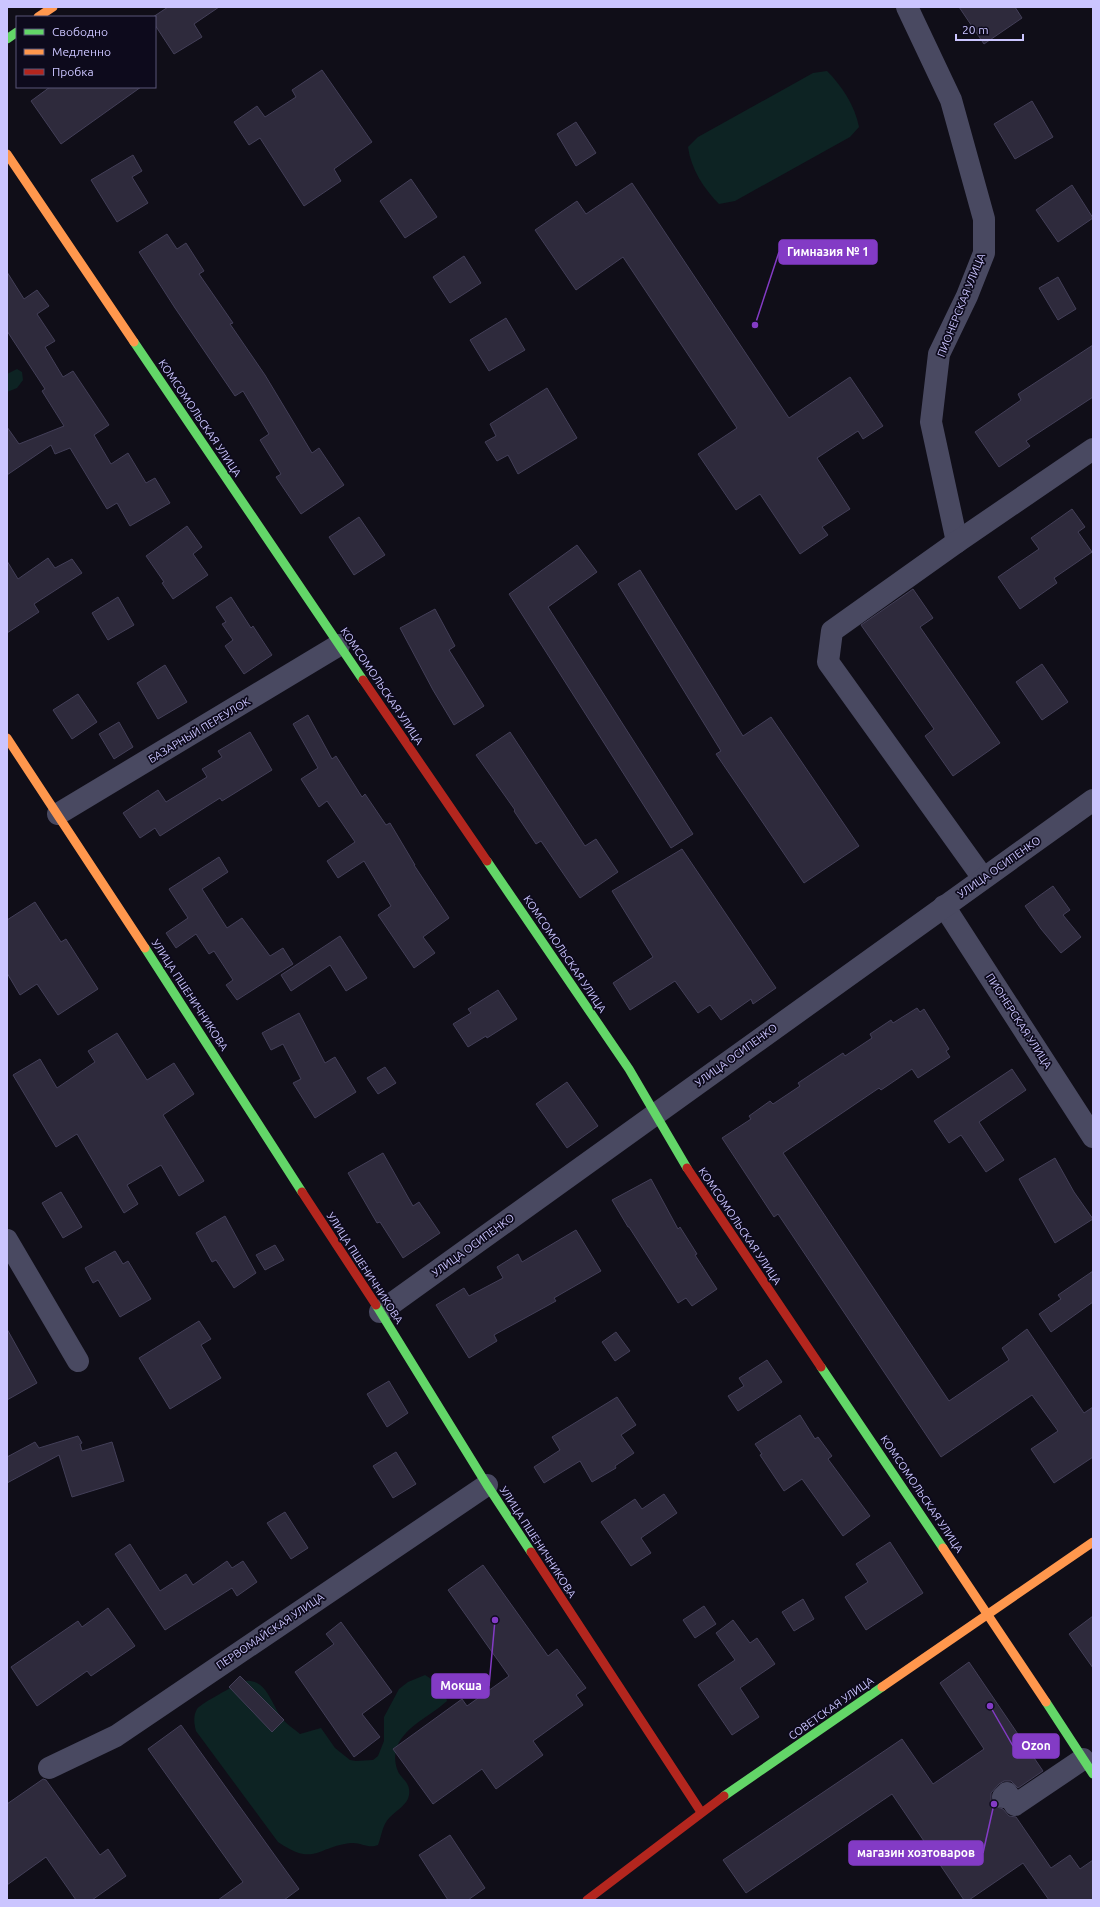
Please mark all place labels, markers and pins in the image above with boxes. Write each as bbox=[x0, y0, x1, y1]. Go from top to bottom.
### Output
callout: Гимназия № 1 bbox=[779, 240, 877, 264]
callout: Мокша bbox=[432, 1674, 489, 1698]
callout: Ozon bbox=[1013, 1734, 1059, 1758]
callout: магазин хозтоваров bbox=[849, 1841, 983, 1865]

